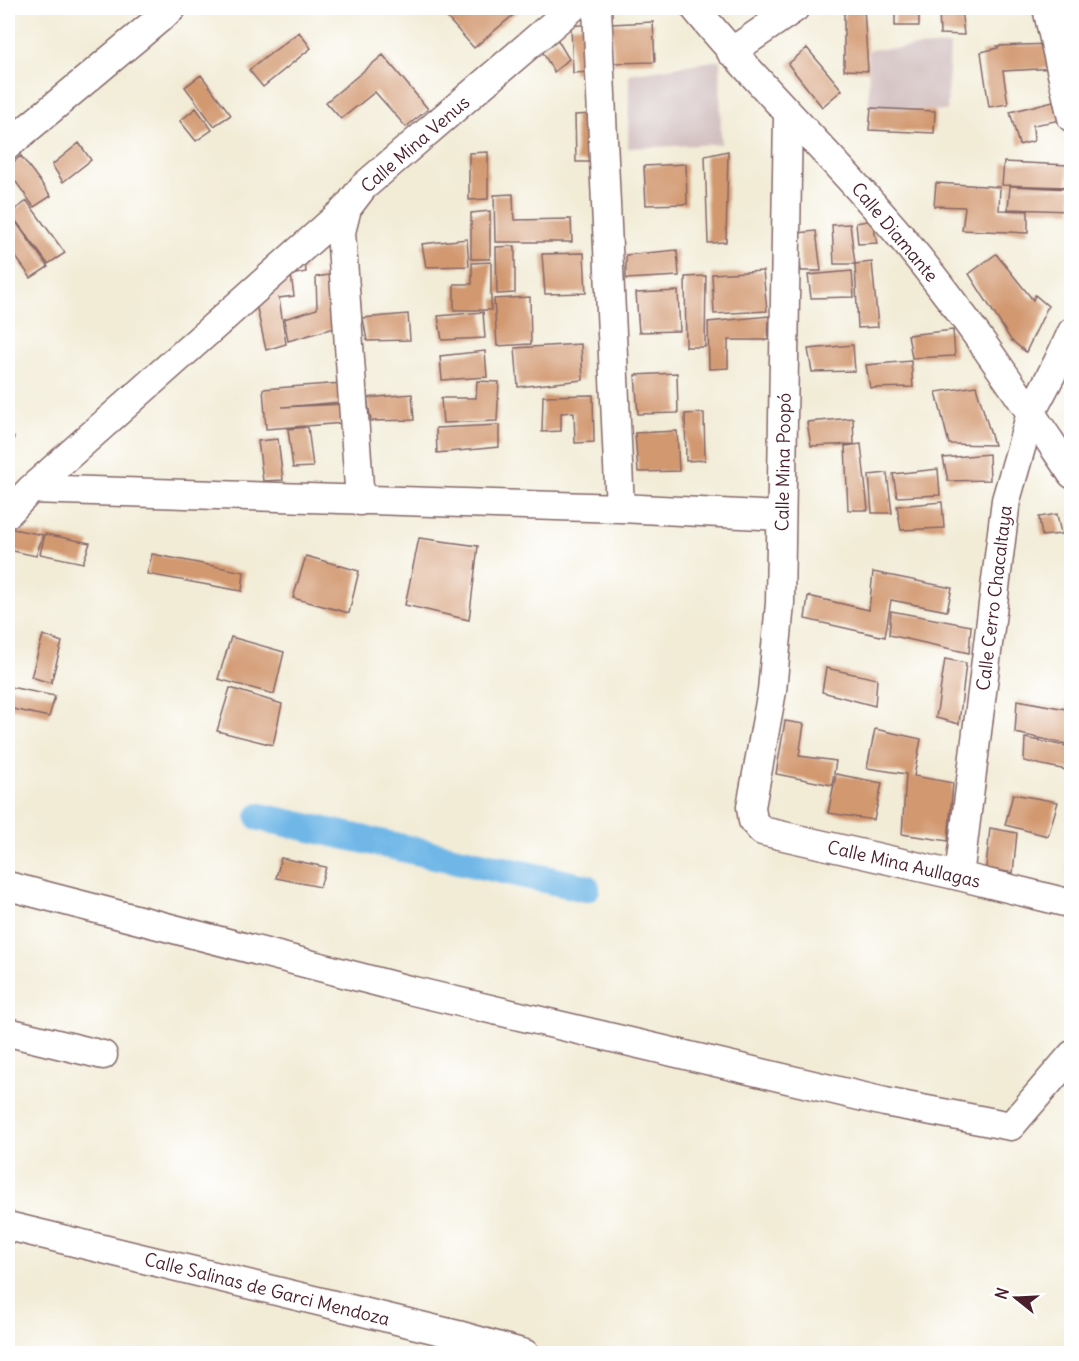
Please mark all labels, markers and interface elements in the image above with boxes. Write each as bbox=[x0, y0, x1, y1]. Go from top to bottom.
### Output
street label: Calle Mina Venus bbox=[356, 90, 474, 198]
street label: Calle Diamante bbox=[847, 177, 943, 287]
street label: Calle Mina Poopó bbox=[770, 392, 796, 532]
street label: Calle Cerro Chacaltaya bbox=[971, 504, 1017, 692]
street label: Calle Mina Aullagas bbox=[825, 835, 983, 893]
street label: Calle Salinas de Garci Mendoza bbox=[142, 1247, 392, 1331]
north arrow bbox=[986, 1268, 1046, 1328]
text: N bbox=[991, 1285, 1013, 1302]

